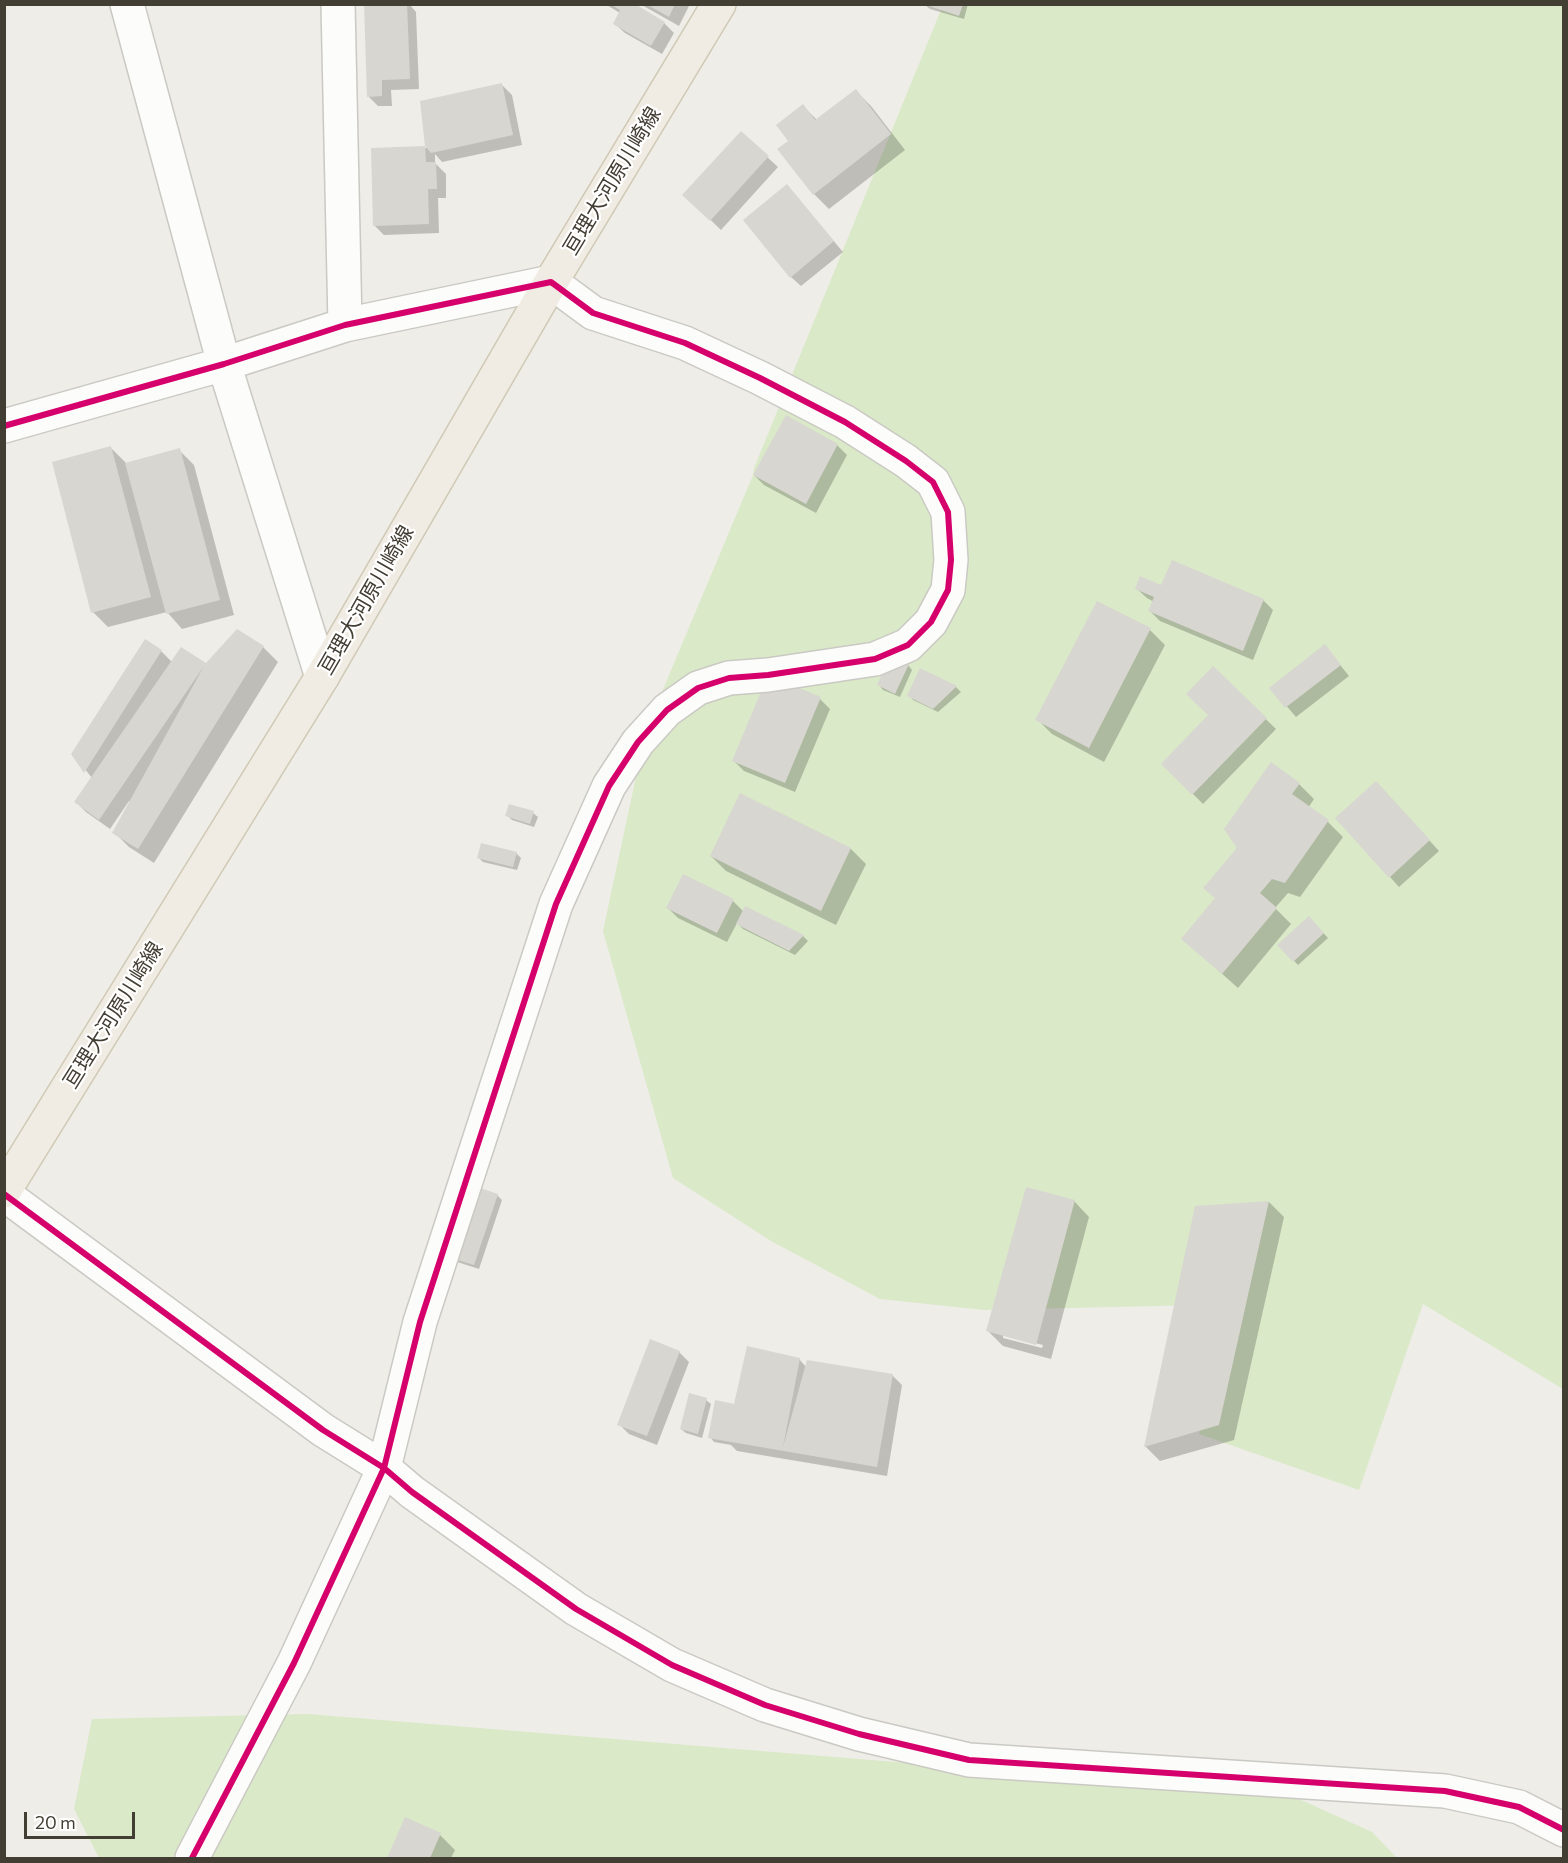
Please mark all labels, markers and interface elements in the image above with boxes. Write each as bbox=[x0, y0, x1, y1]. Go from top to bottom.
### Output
street label: 亘理大河原川崎線 bbox=[558, 103, 666, 259]
street label: 亘理大河原川崎線 bbox=[313, 521, 419, 679]
street label: 亘理大河原川崎線 bbox=[58, 937, 168, 1093]
scale bar bbox=[27, 1800, 138, 1838]
text: 20 m bbox=[35, 1811, 76, 1833]

